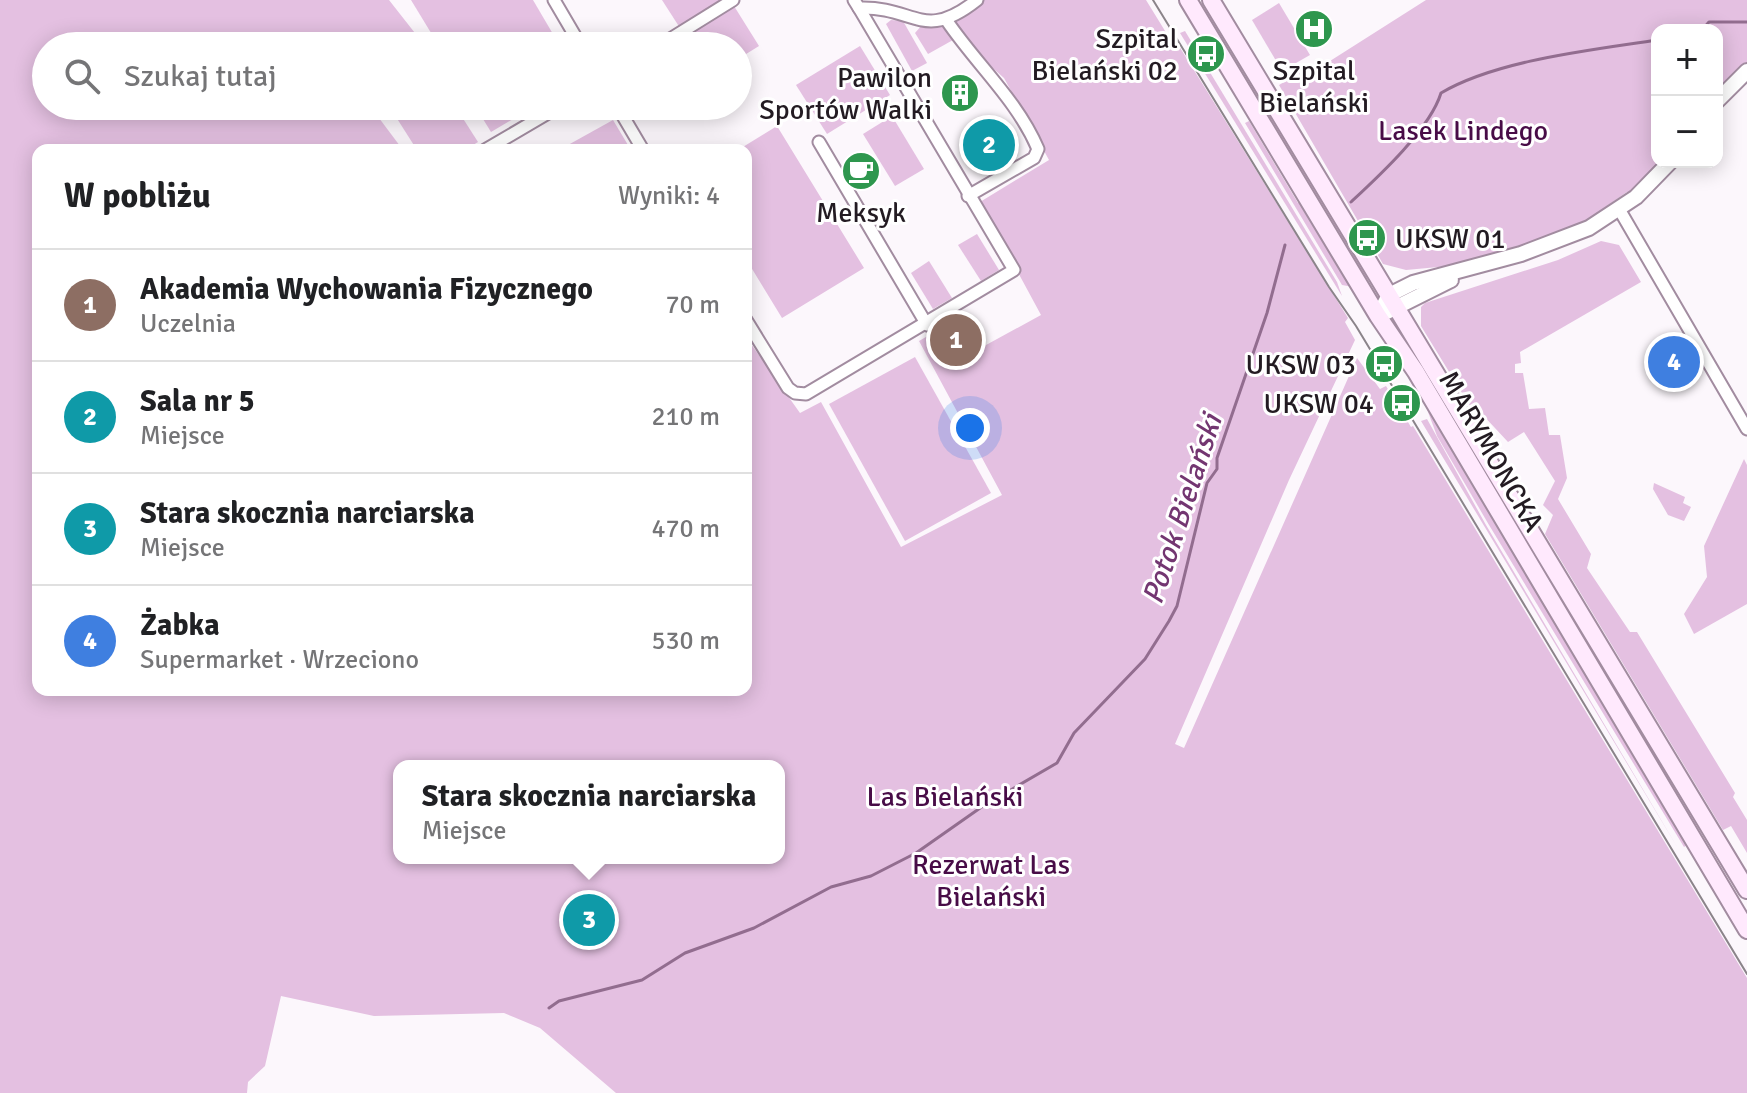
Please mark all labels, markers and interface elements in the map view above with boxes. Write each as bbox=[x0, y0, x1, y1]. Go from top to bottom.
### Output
hospital icon: Szpital Bielański bbox=[1293, 8, 1335, 50]
place label: Szpital Bielański 02 bbox=[1032, 22, 1178, 88]
map controls bbox=[1651, 24, 1723, 168]
button: + bbox=[1651, 24, 1723, 96]
search box bbox=[32, 32, 752, 120]
bus stop icon: Szpital Bielański 02 bbox=[1185, 33, 1227, 75]
icon: search bbox=[60, 54, 104, 98]
place label: Szpital Bielański bbox=[1259, 54, 1369, 120]
text: Szukaj tutaj bbox=[124, 58, 277, 95]
place label: Pawilon Sportów Walki bbox=[759, 61, 932, 127]
building icon: Pawilon Sportów Walki bbox=[939, 72, 981, 114]
button: − bbox=[1651, 96, 1723, 168]
park label: Lasek Lindego bbox=[1378, 114, 1548, 148]
pin: 2 bbox=[963, 115, 1015, 175]
cafe icon: Meksyk bbox=[840, 150, 882, 192]
text: W pobliżu bbox=[64, 175, 211, 217]
text: Wyniki: 4 bbox=[618, 180, 720, 212]
place label: Meksyk bbox=[816, 196, 906, 230]
bus stop icon: UKSW 01 bbox=[1346, 217, 1388, 259]
place label: UKSW 01 bbox=[1395, 222, 1506, 256]
text: Akademia Wychowania Fizycznego bbox=[140, 271, 593, 308]
text: 1 bbox=[83, 289, 97, 321]
text: 70 m bbox=[665, 289, 720, 321]
text: Uczelnia bbox=[140, 308, 236, 340]
pin: 1 bbox=[930, 310, 982, 370]
pin: 4 bbox=[1648, 332, 1700, 392]
bus stop icon: UKSW 03 bbox=[1363, 343, 1405, 385]
place label: UKSW 03 bbox=[1245, 348, 1356, 382]
street label: MARYMONCKA bbox=[1431, 365, 1551, 538]
bus stop icon: UKSW 04 bbox=[1381, 382, 1423, 424]
text: Sala nr 5 bbox=[140, 383, 255, 420]
place label: UKSW 04 bbox=[1263, 387, 1374, 421]
text: 2 bbox=[83, 401, 97, 433]
text: 210 m bbox=[651, 401, 720, 433]
water label: Potok Bielański bbox=[1134, 407, 1231, 608]
your location bbox=[950, 408, 990, 448]
text: Miejsce bbox=[140, 420, 225, 452]
text: Stara skocznia narciarska bbox=[140, 495, 475, 532]
text: 3 bbox=[83, 513, 97, 545]
text: 470 m bbox=[651, 513, 720, 545]
text: Miejsce bbox=[140, 532, 225, 564]
text: Żabka bbox=[140, 607, 220, 644]
text: 4 bbox=[83, 625, 97, 657]
text: 530 m bbox=[651, 625, 720, 657]
text: Supermarket · Wrzeciono bbox=[140, 644, 419, 676]
popup bbox=[393, 760, 785, 864]
text: Stara skocznia narciarska bbox=[422, 778, 756, 815]
park label: Las Bielański bbox=[867, 780, 1023, 814]
text: Miejsce bbox=[422, 815, 506, 847]
park label: Rezerwat Las Bielański bbox=[912, 848, 1070, 914]
pin: 3 bbox=[563, 890, 615, 950]

